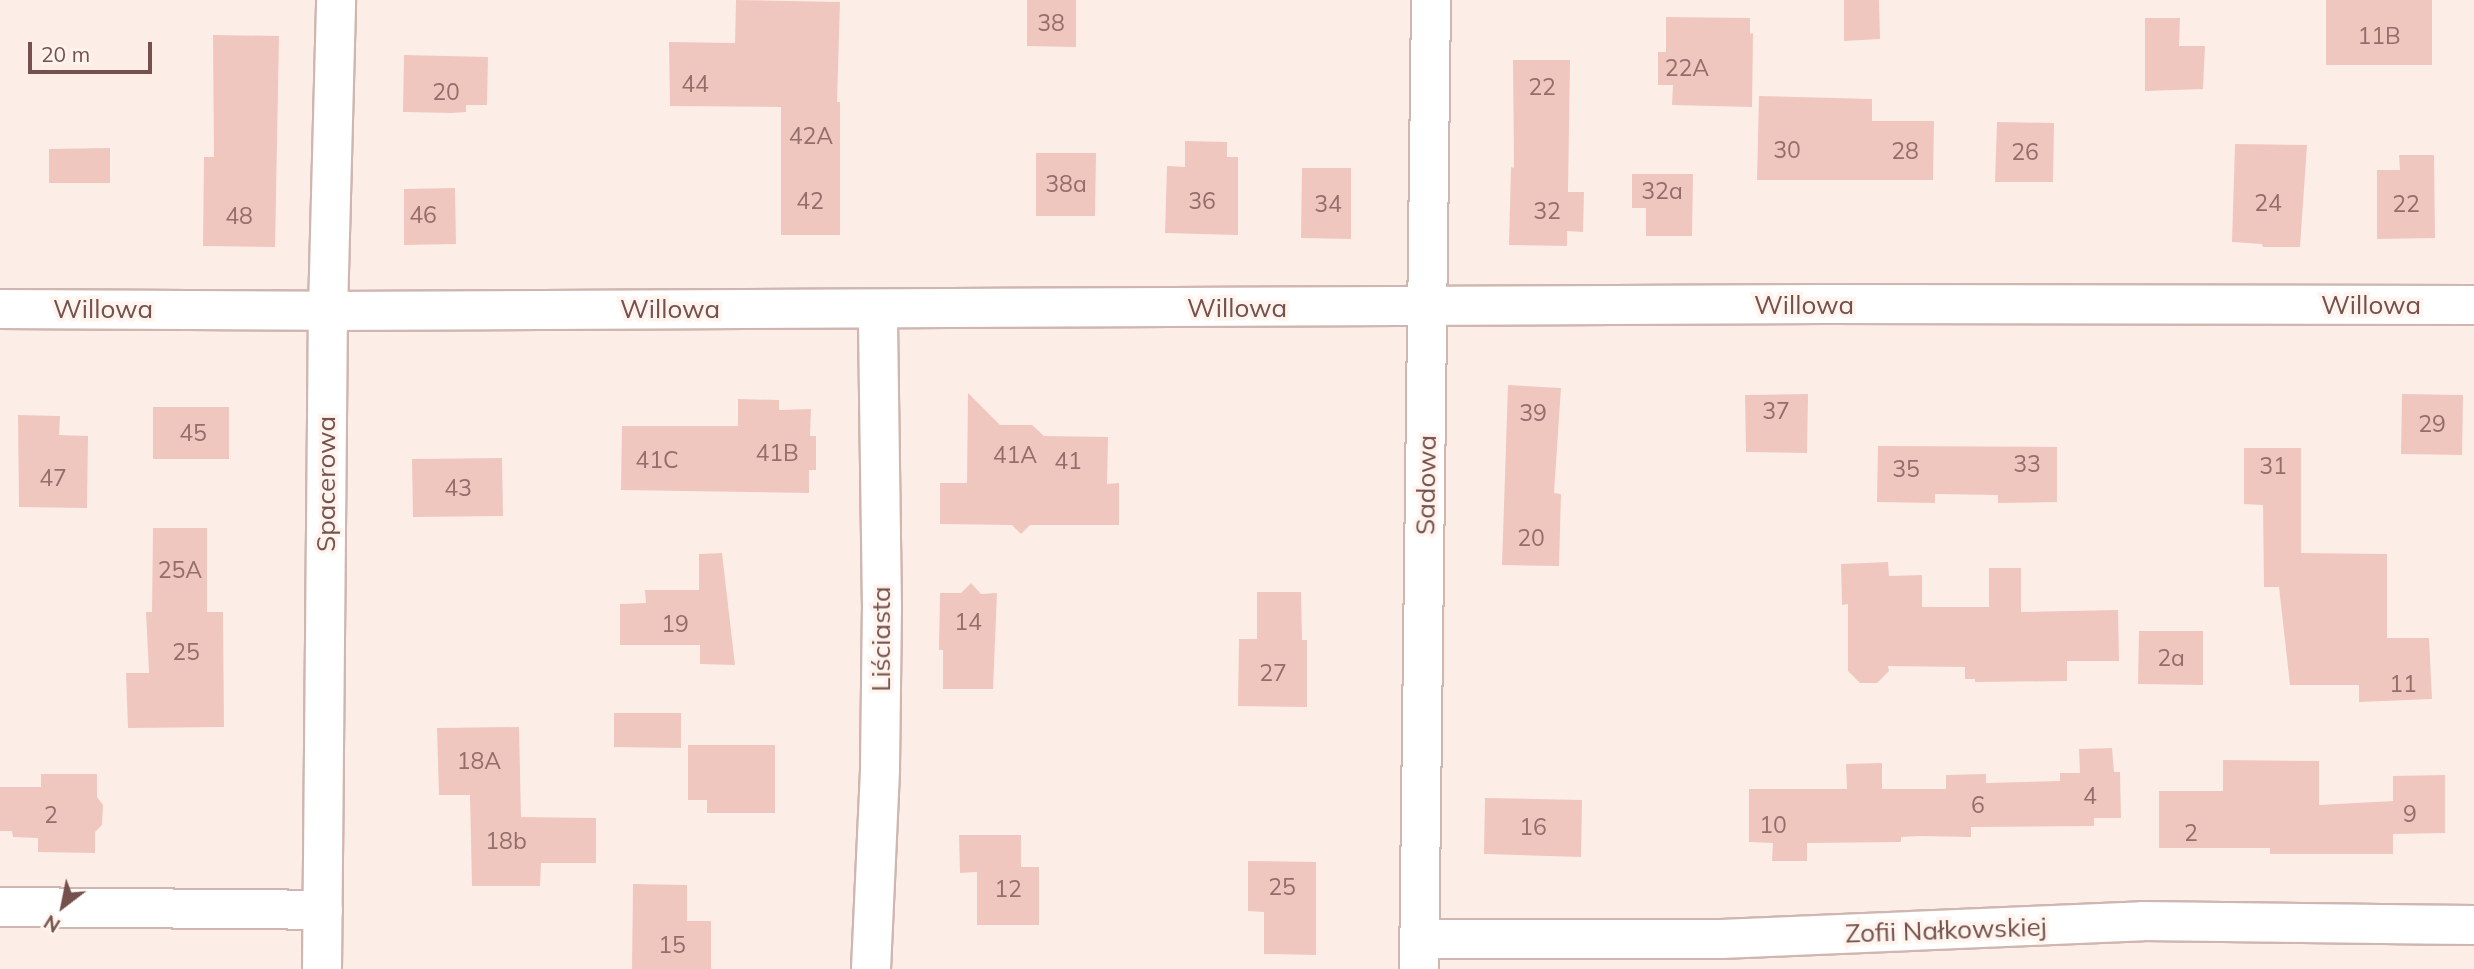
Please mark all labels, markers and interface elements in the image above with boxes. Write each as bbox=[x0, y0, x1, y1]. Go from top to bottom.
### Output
house number: 38 bbox=[1037, 9, 1065, 37]
house number: 11B bbox=[2357, 22, 2401, 50]
scale bar bbox=[32, 28, 156, 72]
text: 20 m bbox=[41, 41, 90, 67]
house number: 22A bbox=[1665, 54, 1709, 82]
house number: 44 bbox=[681, 70, 709, 98]
house number: 22 bbox=[1528, 73, 1556, 101]
house number: 20 bbox=[432, 78, 460, 106]
house number: 42A bbox=[789, 122, 833, 150]
house number: 30 bbox=[1773, 136, 1801, 164]
house number: 28 bbox=[1891, 137, 1919, 165]
house number: 26 bbox=[2011, 138, 2039, 166]
house number: 38a bbox=[1045, 170, 1087, 198]
house number: 32a bbox=[1641, 177, 1683, 205]
house number: 42 bbox=[796, 187, 824, 215]
house number: 36 bbox=[1188, 187, 1216, 215]
house number: 24 bbox=[2254, 189, 2282, 217]
house number: 34 bbox=[1314, 190, 1342, 218]
house number: 22 bbox=[2392, 190, 2420, 218]
house number: 32 bbox=[1533, 197, 1561, 225]
house number: 46 bbox=[409, 201, 437, 229]
house number: 48 bbox=[225, 202, 253, 230]
street label: Willowa bbox=[1754, 289, 1854, 321]
street label: Willowa bbox=[2321, 289, 2421, 321]
street label: Willowa bbox=[1187, 292, 1287, 324]
street label: Willowa bbox=[53, 293, 153, 325]
street label: Willowa bbox=[620, 293, 720, 325]
house number: 37 bbox=[1762, 397, 1790, 425]
house number: 39 bbox=[1519, 399, 1547, 427]
house number: 29 bbox=[2418, 410, 2446, 438]
street label: Spacerowa bbox=[310, 416, 342, 552]
house number: 45 bbox=[179, 419, 207, 447]
street label: Sadowa bbox=[1410, 435, 1442, 535]
house number: 41B bbox=[755, 439, 799, 467]
house number: 41A bbox=[993, 441, 1037, 469]
house number: 41C bbox=[635, 446, 679, 474]
house number: 41 bbox=[1054, 447, 1082, 475]
house number: 33 bbox=[2013, 450, 2041, 478]
house number: 31 bbox=[2259, 452, 2287, 480]
house number: 35 bbox=[1892, 455, 1920, 483]
house number: 47 bbox=[39, 464, 67, 492]
house number: 43 bbox=[444, 474, 472, 502]
house number: 20 bbox=[1517, 524, 1545, 552]
house number: 25A bbox=[158, 556, 202, 584]
street label: Liściasta bbox=[865, 586, 897, 692]
house number: 14 bbox=[954, 608, 982, 636]
house number: 19 bbox=[661, 610, 689, 638]
house number: 25 bbox=[172, 638, 200, 666]
house number: 2a bbox=[2157, 644, 2185, 672]
house number: 27 bbox=[1259, 659, 1287, 687]
house number: 11 bbox=[2389, 670, 2417, 698]
house number: 18A bbox=[457, 747, 501, 775]
house number: 4 bbox=[2083, 782, 2097, 810]
house number: 6 bbox=[1971, 791, 1985, 819]
house number: 9 bbox=[2403, 800, 2417, 828]
house number: 2 bbox=[44, 801, 58, 829]
house number: 10 bbox=[1759, 811, 1787, 839]
house number: 16 bbox=[1519, 813, 1547, 841]
house number: 2 bbox=[2184, 819, 2198, 847]
house number: 18b bbox=[485, 827, 527, 855]
north arrow bbox=[28, 871, 98, 941]
house number: 25 bbox=[1268, 873, 1296, 901]
house number: 12 bbox=[994, 875, 1022, 903]
text: N bbox=[39, 910, 64, 938]
street label: Zofii Nałkowskiej bbox=[1845, 911, 2047, 949]
house number: 15 bbox=[658, 931, 686, 959]

